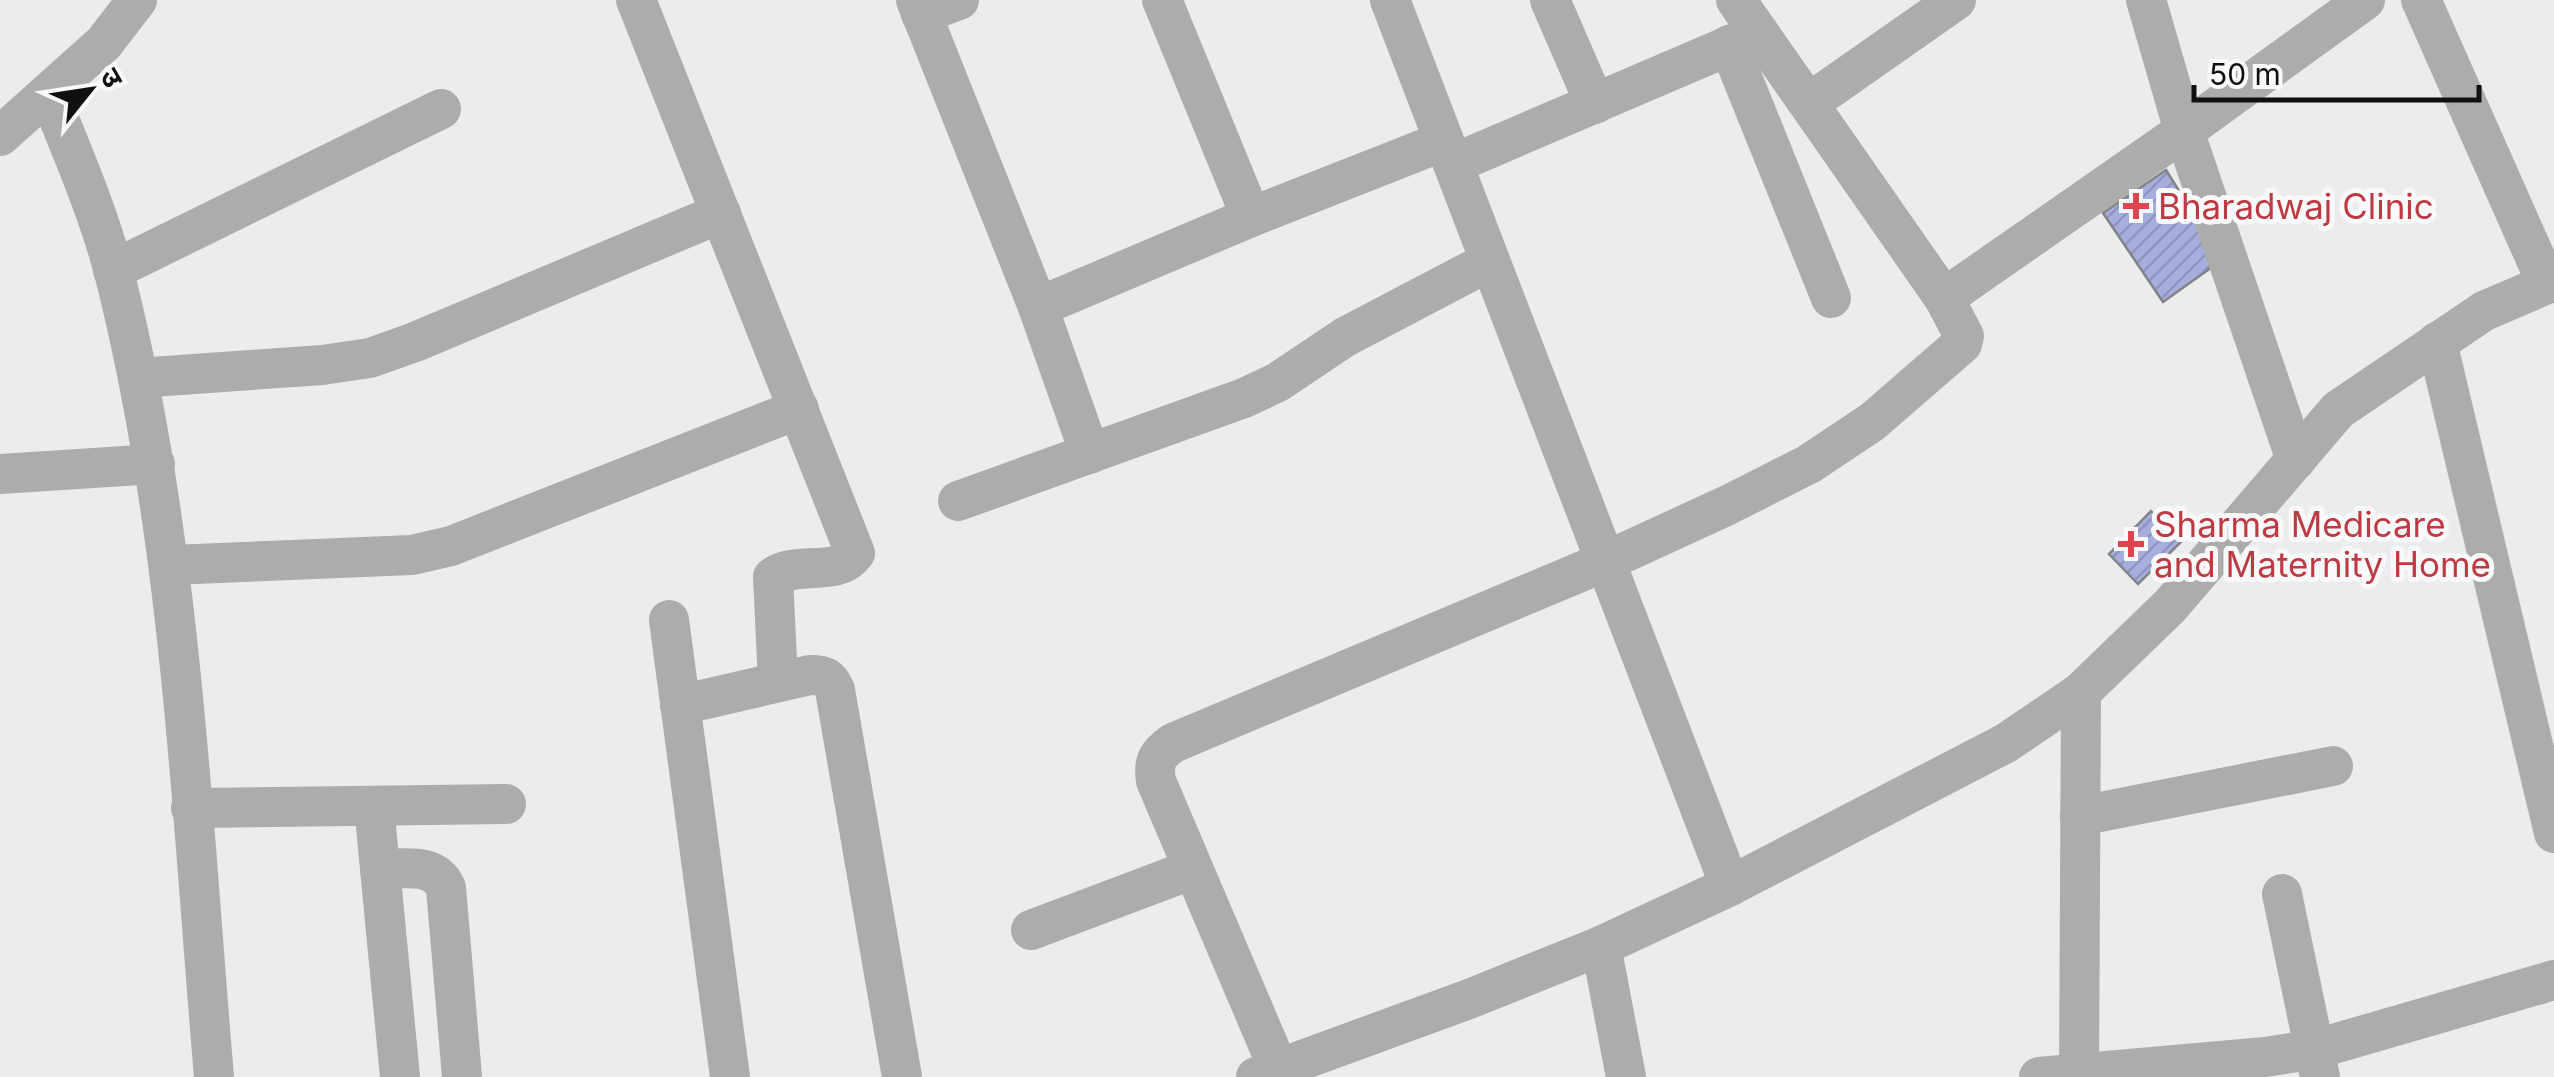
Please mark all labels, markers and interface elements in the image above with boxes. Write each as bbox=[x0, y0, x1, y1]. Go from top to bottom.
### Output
north arrow bbox=[40, 40, 140, 140]
scale bar bbox=[2194, 40, 2479, 102]
text: 50 m bbox=[2209, 56, 2281, 92]
text: उ bbox=[93, 62, 131, 94]
place label: Bharadwaj Clinic bbox=[2158, 185, 2434, 227]
marker: Bharadwaj Clinic bbox=[2123, 193, 2149, 219]
place label: Sharma Medicare and Maternity Home bbox=[2154, 503, 2491, 585]
marker: Sharma Medicare and Maternity Home bbox=[2118, 531, 2144, 557]

